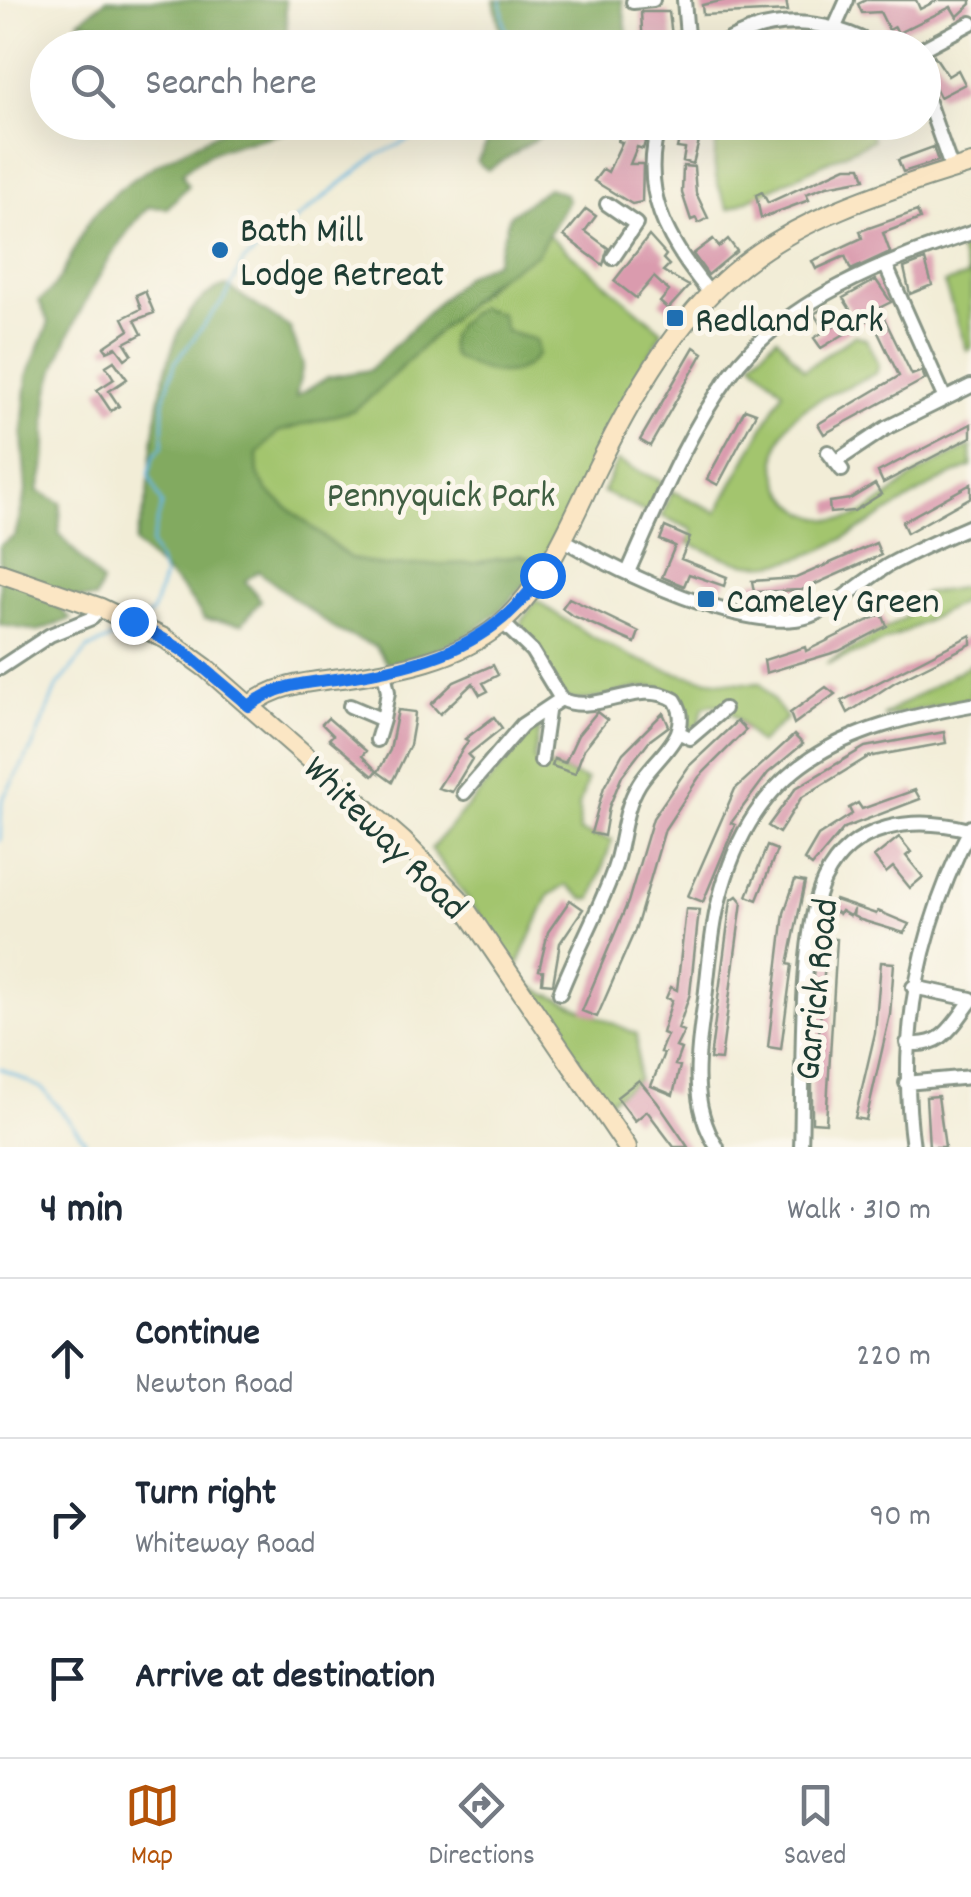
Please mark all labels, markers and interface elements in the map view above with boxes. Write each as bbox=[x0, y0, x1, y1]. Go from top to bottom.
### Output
search box bbox=[30, 30, 941, 140]
icon: search bbox=[65, 58, 120, 113]
text: Search here bbox=[145, 58, 317, 113]
place label: Bath Mill Lodge Retreat bbox=[240, 206, 444, 305]
marker: Bath Mill Lodge Retreat bbox=[209, 239, 231, 261]
place label: Redland Park bbox=[695, 296, 884, 351]
marker: Redland Park bbox=[664, 307, 686, 329]
park label: Pennyquick Park bbox=[326, 471, 556, 526]
route start bbox=[520, 553, 566, 599]
place label: Cameley Green bbox=[726, 577, 940, 632]
marker: Cameley Green bbox=[695, 588, 717, 610]
route end bbox=[111, 599, 157, 645]
street label: Whiteway Road bbox=[288, 745, 478, 935]
street label: Garrick Road bbox=[783, 896, 856, 1083]
text: 4 min bbox=[40, 1182, 123, 1242]
text: Walk · 310 m bbox=[787, 1189, 931, 1235]
text: Continue bbox=[135, 1308, 260, 1363]
icon: ahead bbox=[40, 1331, 95, 1386]
text: 220 m bbox=[856, 1335, 931, 1381]
text: Newton Road bbox=[135, 1363, 294, 1409]
text: Turn right bbox=[135, 1468, 276, 1523]
icon: right bbox=[40, 1491, 95, 1546]
text: 90 m bbox=[870, 1495, 931, 1541]
text: Whiteway Road bbox=[135, 1523, 316, 1569]
icon: arrive bbox=[40, 1651, 95, 1706]
text: Arrive at destination bbox=[135, 1651, 435, 1706]
tab: Map bbox=[125, 1778, 180, 1878]
tab: Directions bbox=[429, 1778, 535, 1878]
tab: Saved bbox=[784, 1778, 846, 1878]

